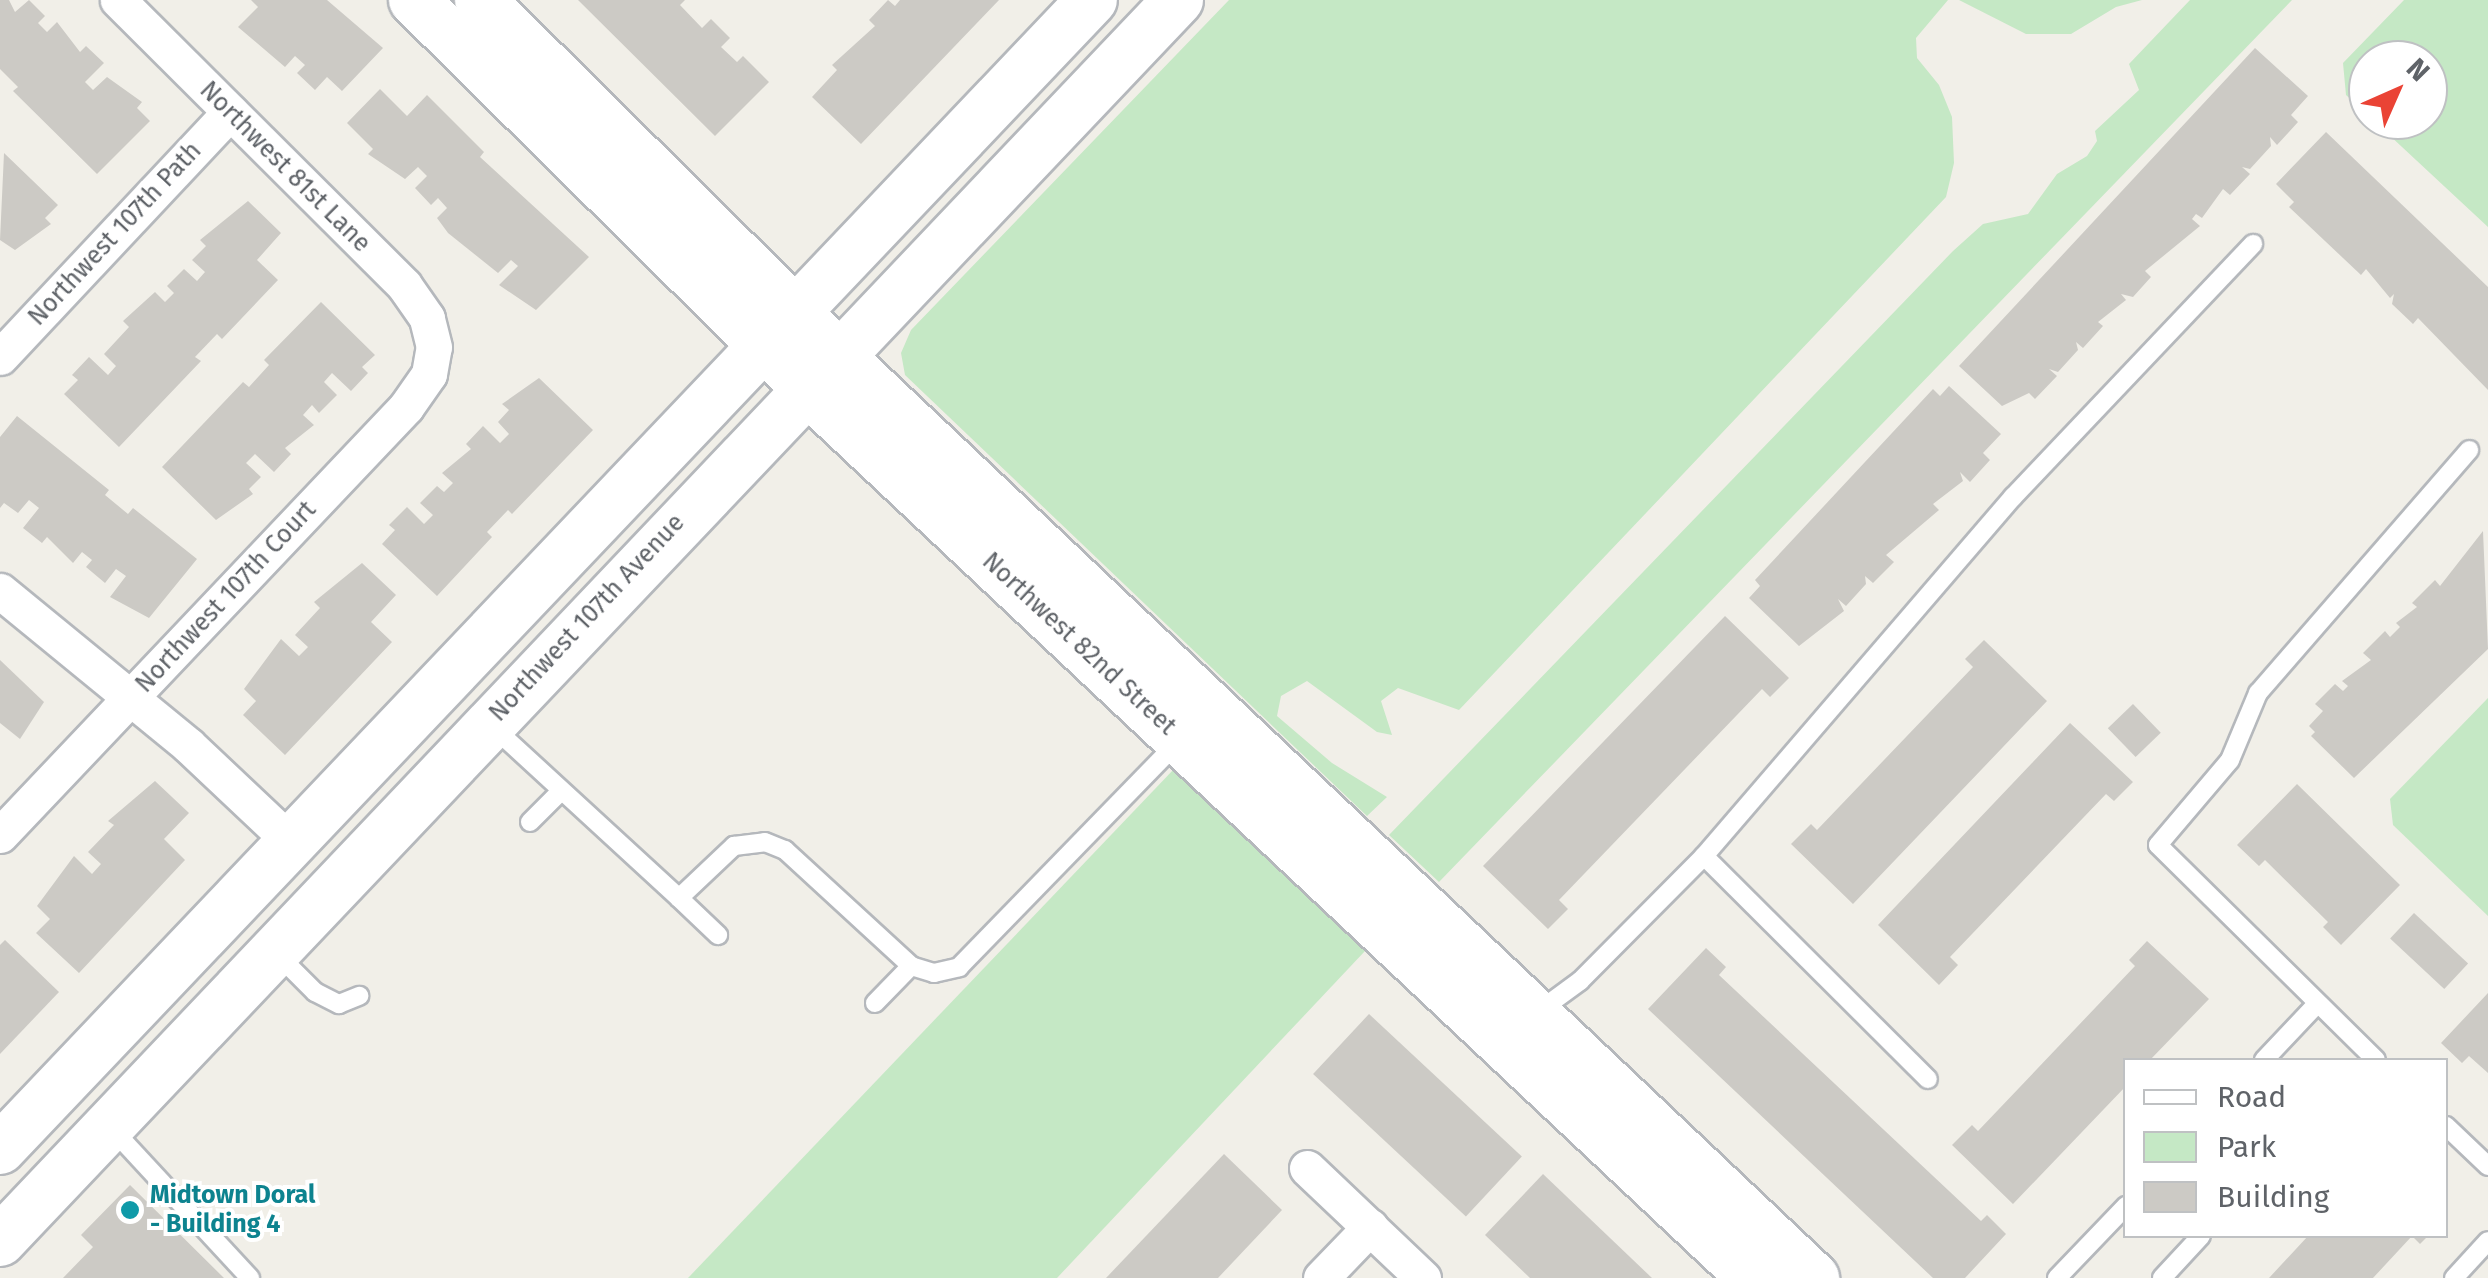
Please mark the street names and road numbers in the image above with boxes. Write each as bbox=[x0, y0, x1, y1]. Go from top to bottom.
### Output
street label: Northwest 81st Lane bbox=[193, 75, 377, 259]
street label: Northwest 107th Path bbox=[22, 136, 208, 332]
street label: Northwest 107th Court bbox=[129, 495, 323, 699]
street label: Northwest 107th Avenue bbox=[483, 508, 691, 728]
street label: Northwest 82nd Street bbox=[976, 546, 1182, 742]

